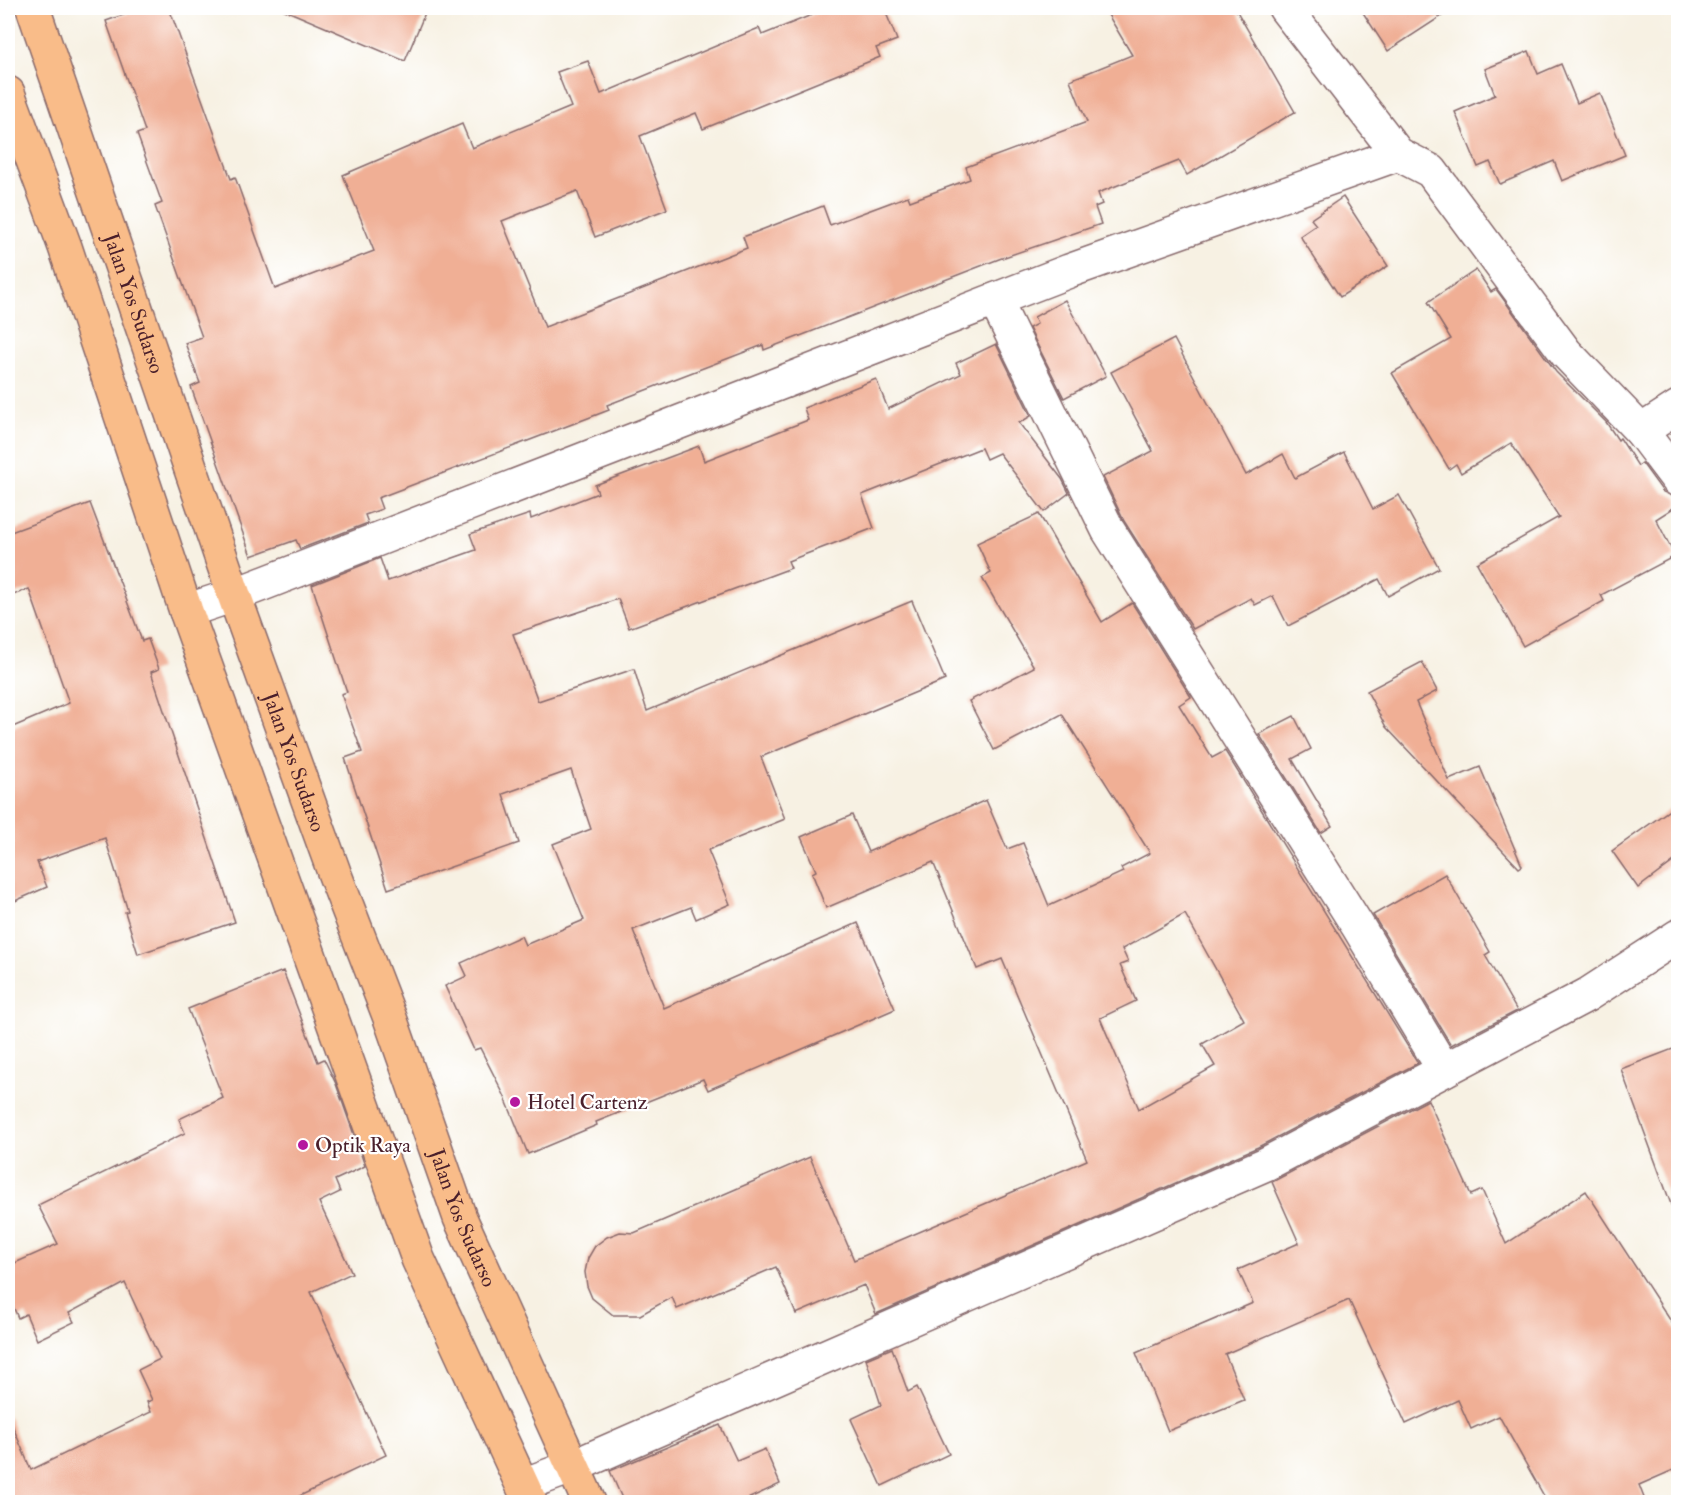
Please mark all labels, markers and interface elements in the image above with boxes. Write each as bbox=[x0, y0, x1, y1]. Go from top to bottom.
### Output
street label: Jalan Yos Sudarso bbox=[97, 228, 171, 377]
street label: Jalan Yos Sudarso bbox=[256, 687, 332, 836]
place label: Hotel Cartenz bbox=[527, 1089, 648, 1116]
marker: Hotel Cartenz bbox=[508, 1095, 522, 1109]
place label: Optik Raya bbox=[315, 1132, 411, 1159]
marker: Optik Raya bbox=[296, 1138, 310, 1152]
street label: Jalan Yos Sudarso bbox=[423, 1144, 503, 1291]

